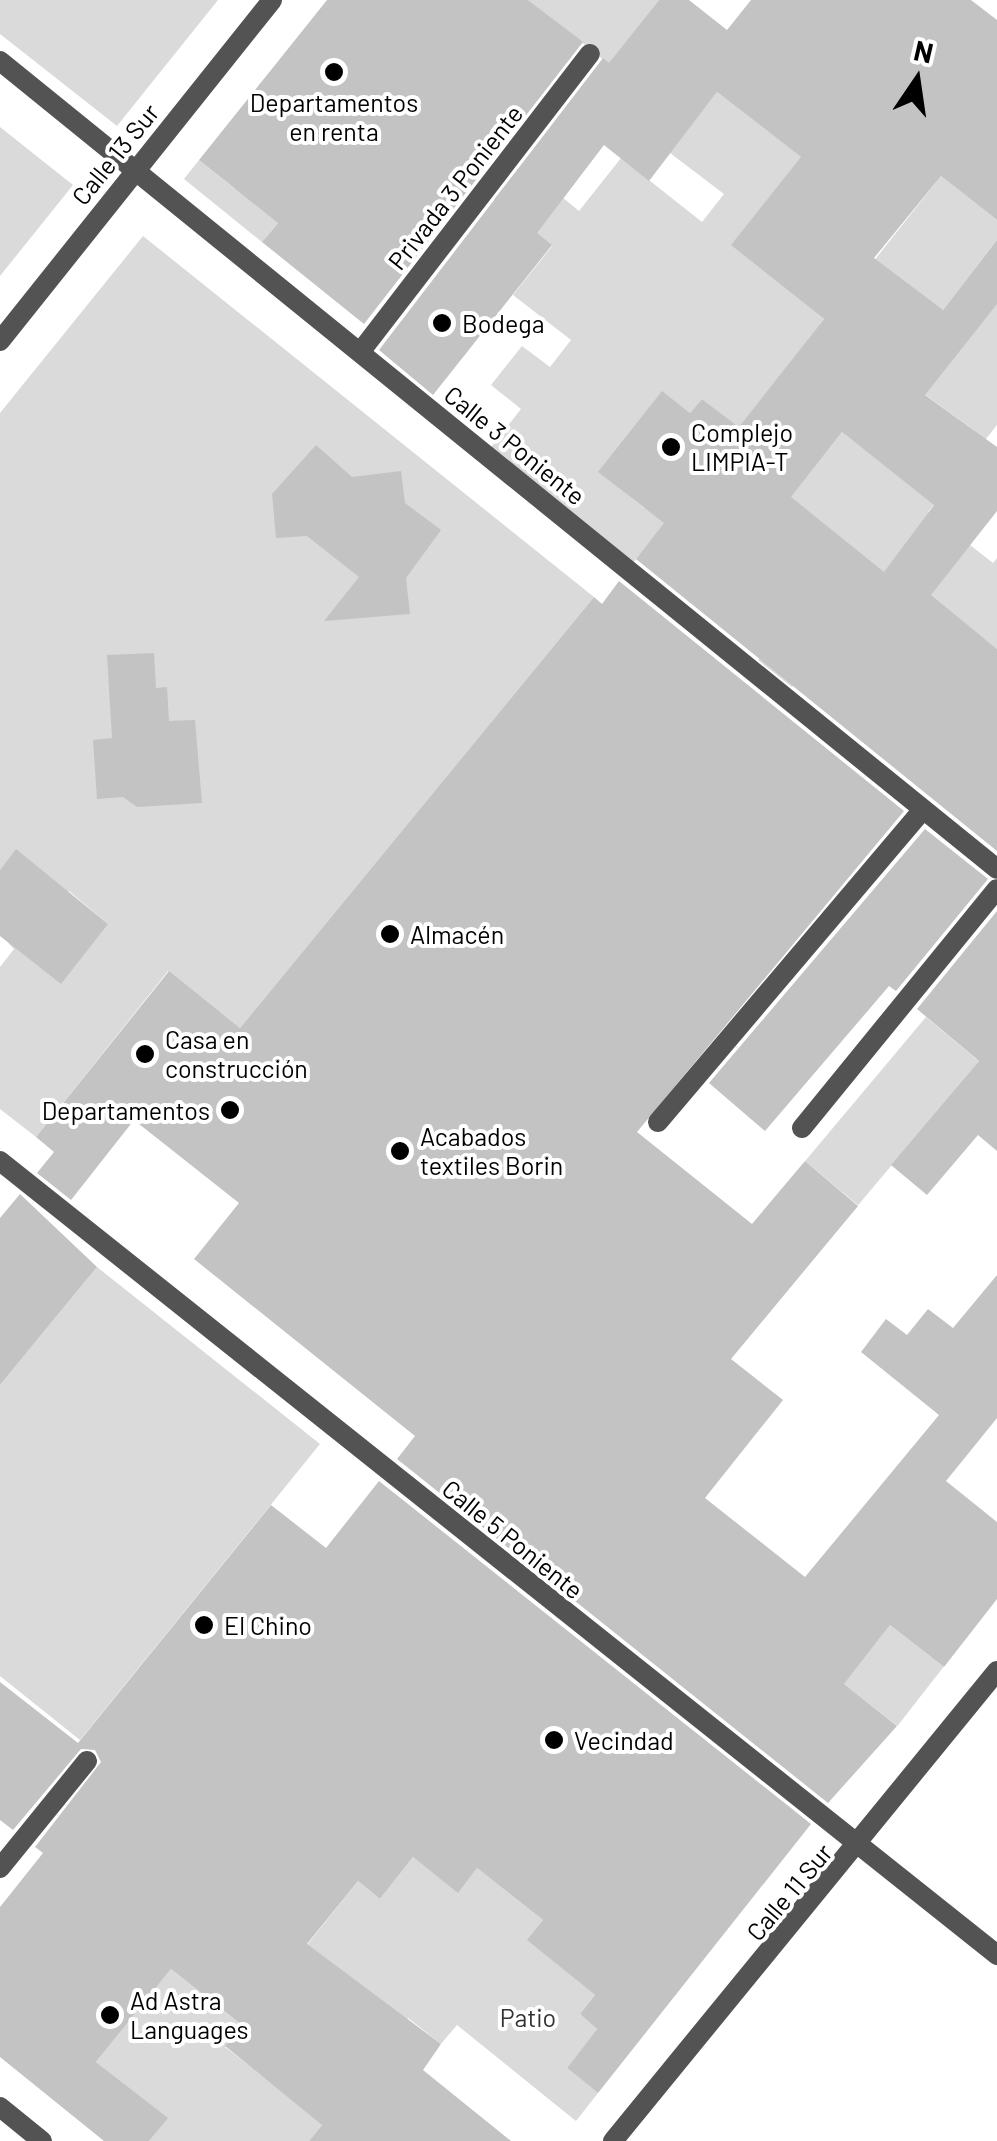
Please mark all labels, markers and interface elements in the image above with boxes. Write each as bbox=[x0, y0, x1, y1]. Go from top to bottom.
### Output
north arrow bbox=[867, 30, 967, 130]
text: N bbox=[911, 32, 937, 69]
marker: Departamentos en renta bbox=[323, 61, 345, 83]
place label: Departamentos en renta bbox=[250, 88, 418, 147]
street label: Calle 13 Sur bbox=[65, 97, 165, 211]
street label: Privada 3 Poniente bbox=[381, 99, 529, 275]
place label: Bodega bbox=[462, 308, 544, 338]
marker: Bodega bbox=[431, 312, 453, 334]
street label: Calle 3 Poniente bbox=[439, 379, 591, 511]
place label: Complejo LIMPIA-T bbox=[691, 418, 793, 477]
marker: Complejo LIMPIA-T bbox=[660, 436, 682, 458]
place label: Almacén bbox=[410, 919, 504, 949]
marker: Almacén bbox=[379, 923, 401, 945]
place label: Casa en construcción bbox=[165, 1025, 308, 1084]
marker: Casa en construcción bbox=[134, 1043, 156, 1065]
place label: Departamentos bbox=[42, 1095, 210, 1125]
marker: Departamentos bbox=[219, 1099, 241, 1121]
place label: Acabados textiles Borin bbox=[420, 1122, 563, 1181]
marker: Acabados textiles Borin bbox=[389, 1140, 411, 1162]
street label: Calle 5 Poniente bbox=[437, 1473, 589, 1605]
place label: El Chino bbox=[224, 1610, 312, 1640]
marker: El Chino bbox=[193, 1614, 215, 1636]
place label: Vecindad bbox=[574, 1725, 674, 1755]
marker: Vecindad bbox=[543, 1729, 565, 1751]
street label: Calle 11 Sur bbox=[740, 1837, 838, 1947]
place label: Ad Astra Languages bbox=[130, 1986, 248, 2045]
park label: Patio bbox=[500, 2002, 556, 2032]
marker: Ad Astra Languages bbox=[99, 2004, 121, 2026]

